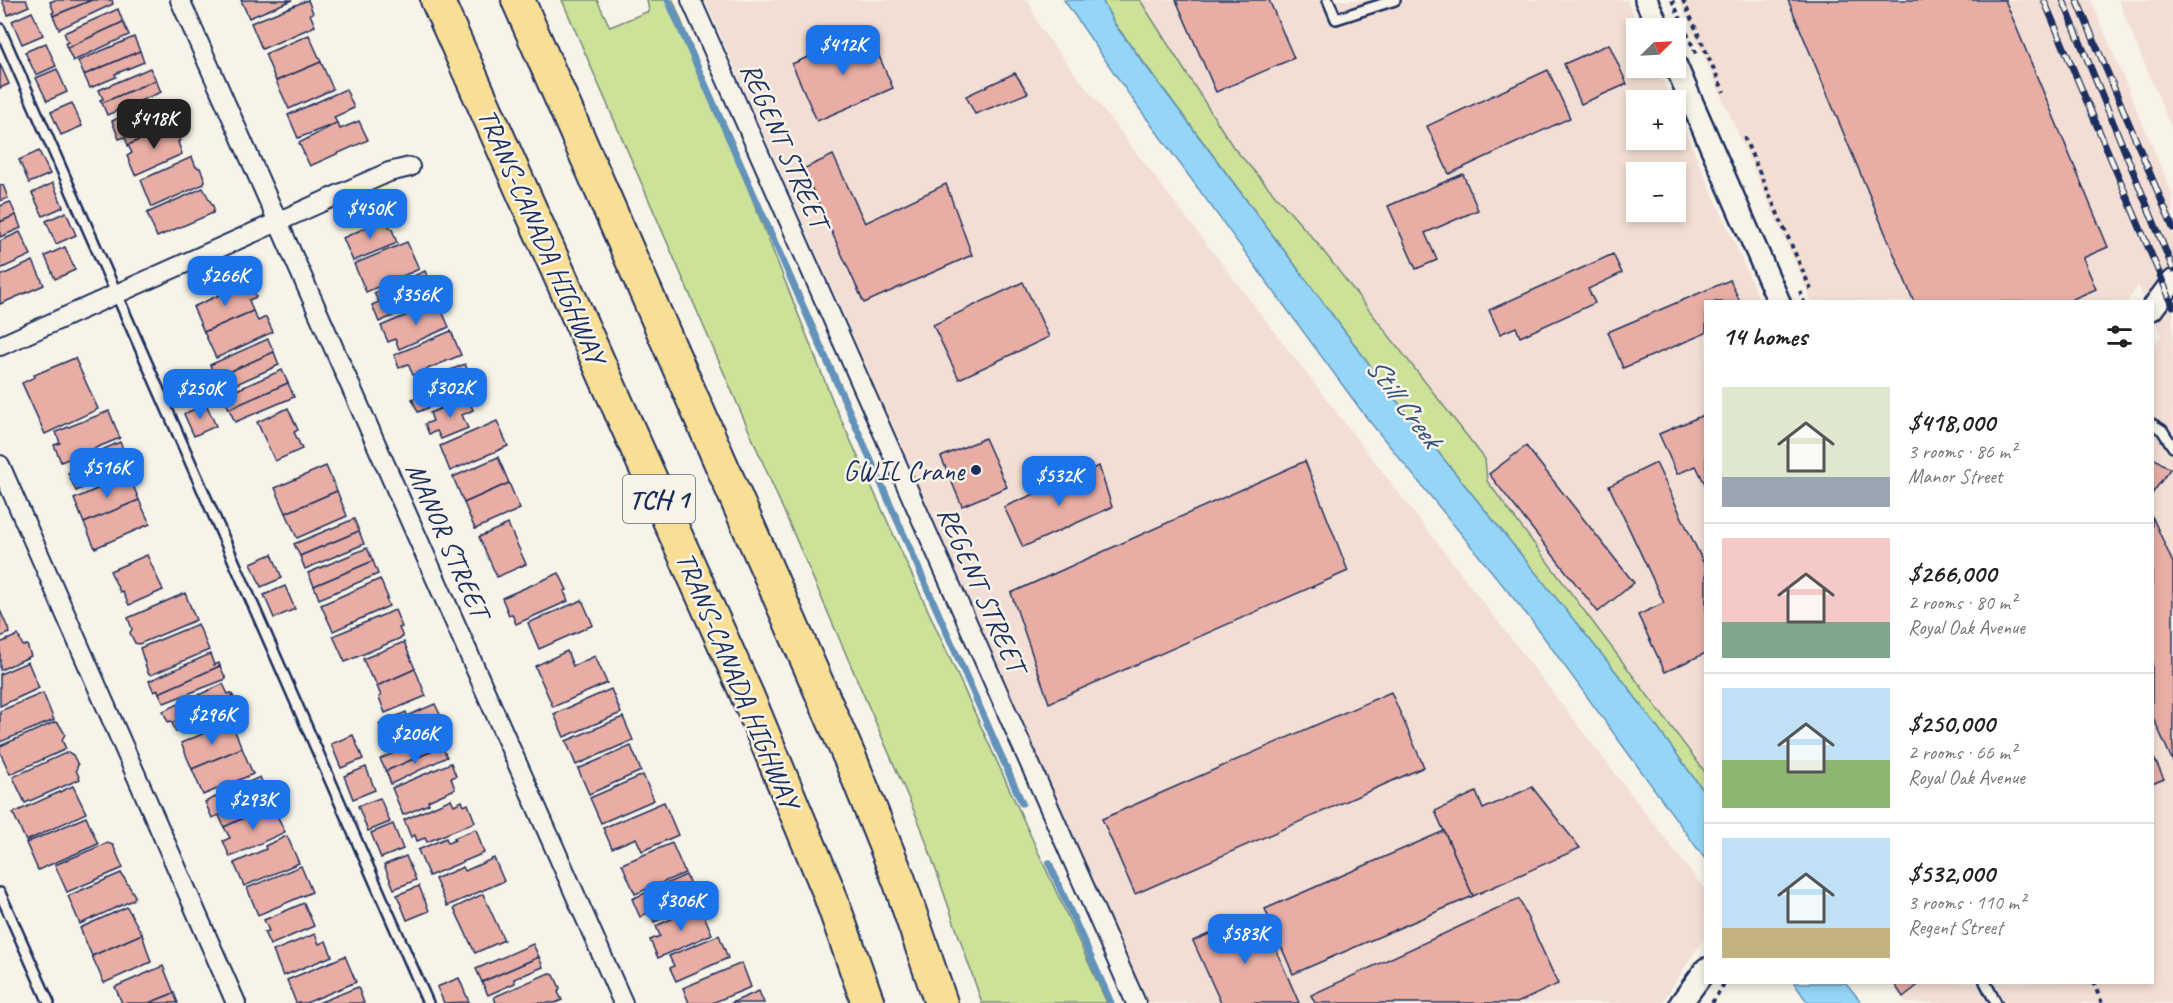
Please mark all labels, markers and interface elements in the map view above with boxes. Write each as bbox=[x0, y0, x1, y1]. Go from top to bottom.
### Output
north arrow bbox=[1626, 18, 1686, 78]
map controls bbox=[1626, 18, 1686, 222]
pin: $412K bbox=[801, 25, 885, 76]
text: $412K bbox=[820, 32, 866, 57]
street label: REGENT STREET bbox=[733, 57, 840, 240]
button: + bbox=[1626, 90, 1686, 150]
pin: $418K bbox=[112, 99, 196, 150]
street label: TRANS-CANADA HIGHWAY bbox=[470, 103, 616, 372]
text: $418K bbox=[131, 106, 177, 131]
button: − bbox=[1626, 162, 1686, 222]
pin: $450K bbox=[328, 189, 412, 240]
text: $450K bbox=[347, 196, 393, 221]
pin: $266K bbox=[183, 256, 267, 307]
text: $266K bbox=[202, 263, 249, 288]
pin: $356K bbox=[374, 275, 458, 326]
text: $356K bbox=[393, 282, 439, 307]
text: 14 homes bbox=[1722, 320, 1807, 353]
icon: filters bbox=[2103, 320, 2136, 353]
water label: Still Creek bbox=[1358, 349, 1454, 459]
pin: $302K bbox=[408, 368, 492, 419]
pin: $250K bbox=[158, 369, 242, 420]
text: $302K bbox=[427, 375, 473, 400]
text: $250K bbox=[177, 376, 223, 401]
text: $418,000 bbox=[1908, 406, 1995, 439]
icon: home bbox=[1770, 411, 1842, 483]
text: 3 rooms · 86 m² bbox=[1908, 439, 2016, 464]
pin: $516K bbox=[65, 448, 149, 499]
place label: GWIL Crane bbox=[843, 453, 966, 488]
text: $516K bbox=[84, 455, 130, 480]
pin: $532K bbox=[1017, 456, 1101, 507]
street label: MANOR STREET bbox=[398, 457, 500, 629]
marker: GWIL Crane bbox=[969, 463, 983, 477]
text: $532K bbox=[1036, 463, 1082, 488]
text: Manor Street bbox=[1908, 464, 2002, 489]
road number: TCH 1 bbox=[623, 475, 695, 523]
street label: REGENT STREET bbox=[930, 501, 1037, 684]
street label: TRANS-CANADA HIGHWAY bbox=[668, 546, 809, 817]
text: $266,000 bbox=[1908, 557, 1996, 590]
icon: home bbox=[1770, 562, 1842, 634]
text: 2 rooms · 80 m² bbox=[1908, 590, 2016, 615]
text: Royal Oak Avenue bbox=[1908, 615, 2025, 640]
pin: $296K bbox=[170, 695, 254, 746]
text: $296K bbox=[189, 702, 235, 727]
text: $250,000 bbox=[1908, 707, 1995, 740]
icon: home bbox=[1770, 712, 1842, 784]
pin: $206K bbox=[373, 714, 457, 765]
text: $206K bbox=[392, 721, 438, 746]
text: 2 rooms · 66 m² bbox=[1908, 740, 2016, 765]
text: Royal Oak Avenue bbox=[1908, 765, 2025, 790]
pin: $293K bbox=[211, 780, 295, 831]
text: $293K bbox=[230, 787, 276, 812]
text: $532,000 bbox=[1908, 857, 1995, 890]
icon: home bbox=[1770, 862, 1842, 934]
pin: $306K bbox=[639, 881, 723, 932]
text: $306K bbox=[658, 888, 704, 913]
text: 3 rooms · 110 m² bbox=[1908, 890, 2025, 915]
pin: $583K bbox=[1203, 914, 1287, 965]
text: Regent Street bbox=[1908, 915, 2003, 940]
text: $583K bbox=[1222, 921, 1268, 946]

